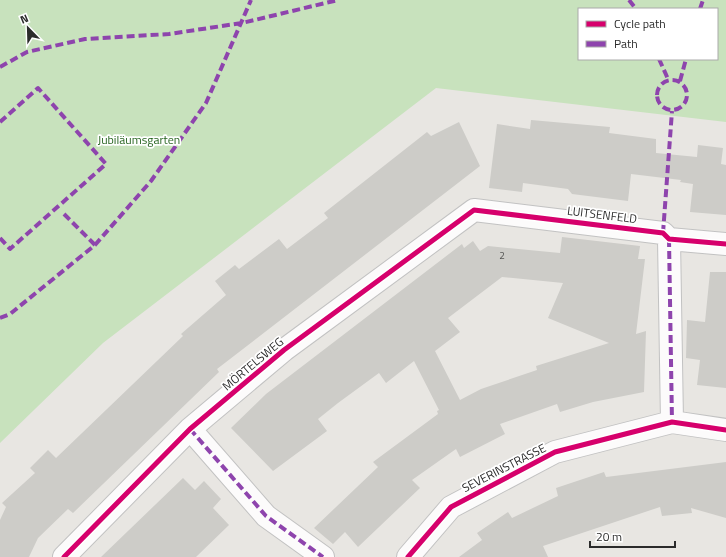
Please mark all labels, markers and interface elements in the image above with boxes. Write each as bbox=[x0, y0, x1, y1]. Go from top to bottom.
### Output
north arrow bbox=[8, 8, 48, 48]
legend bbox=[578, 8, 718, 60]
text: N bbox=[17, 10, 31, 28]
text: Cycle path bbox=[614, 14, 666, 33]
text: Path bbox=[614, 34, 638, 53]
park label: Jubiläumsgarten bbox=[98, 130, 180, 149]
street label: LUITSENFELD bbox=[566, 201, 638, 228]
house number: 2 bbox=[499, 248, 505, 263]
street label: MÖRTELSWEG bbox=[218, 332, 288, 395]
street label: SEVERINSTRASSE bbox=[458, 438, 549, 497]
scale bar bbox=[590, 523, 675, 549]
text: 20 m bbox=[596, 527, 622, 546]

